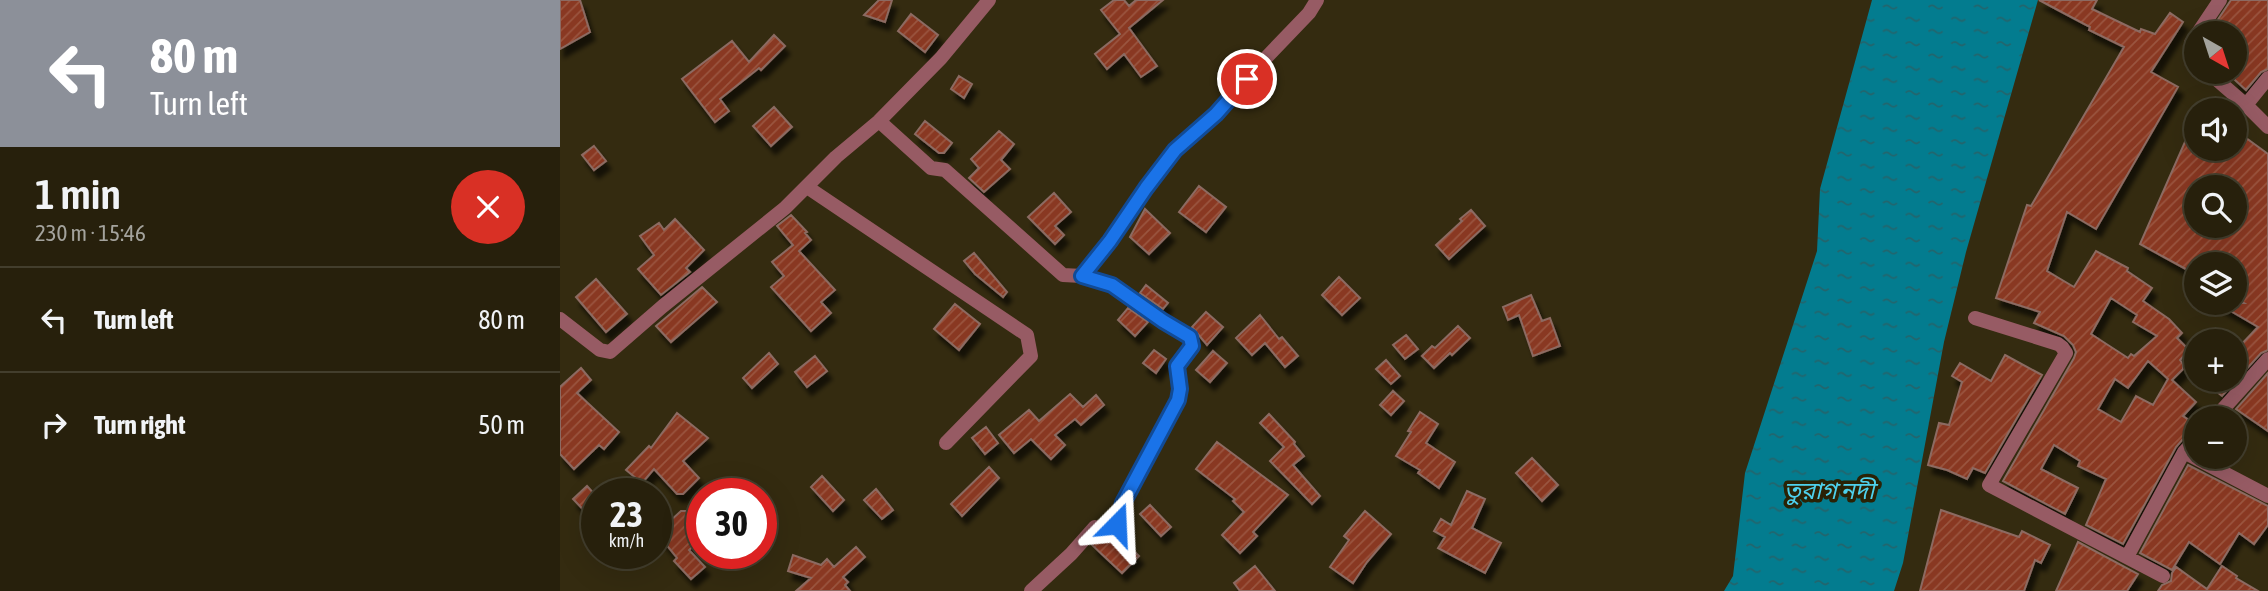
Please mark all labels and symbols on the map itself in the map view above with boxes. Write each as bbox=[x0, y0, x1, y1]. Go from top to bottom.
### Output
north arrow bbox=[2184, 21, 2247, 84]
pin bbox=[1217, 49, 1277, 109]
water label: তুরাগ নদী bbox=[1784, 477, 1879, 506]
speed limit sign: 30 bbox=[686, 478, 777, 569]
position arrow bbox=[1080, 487, 1154, 561]

